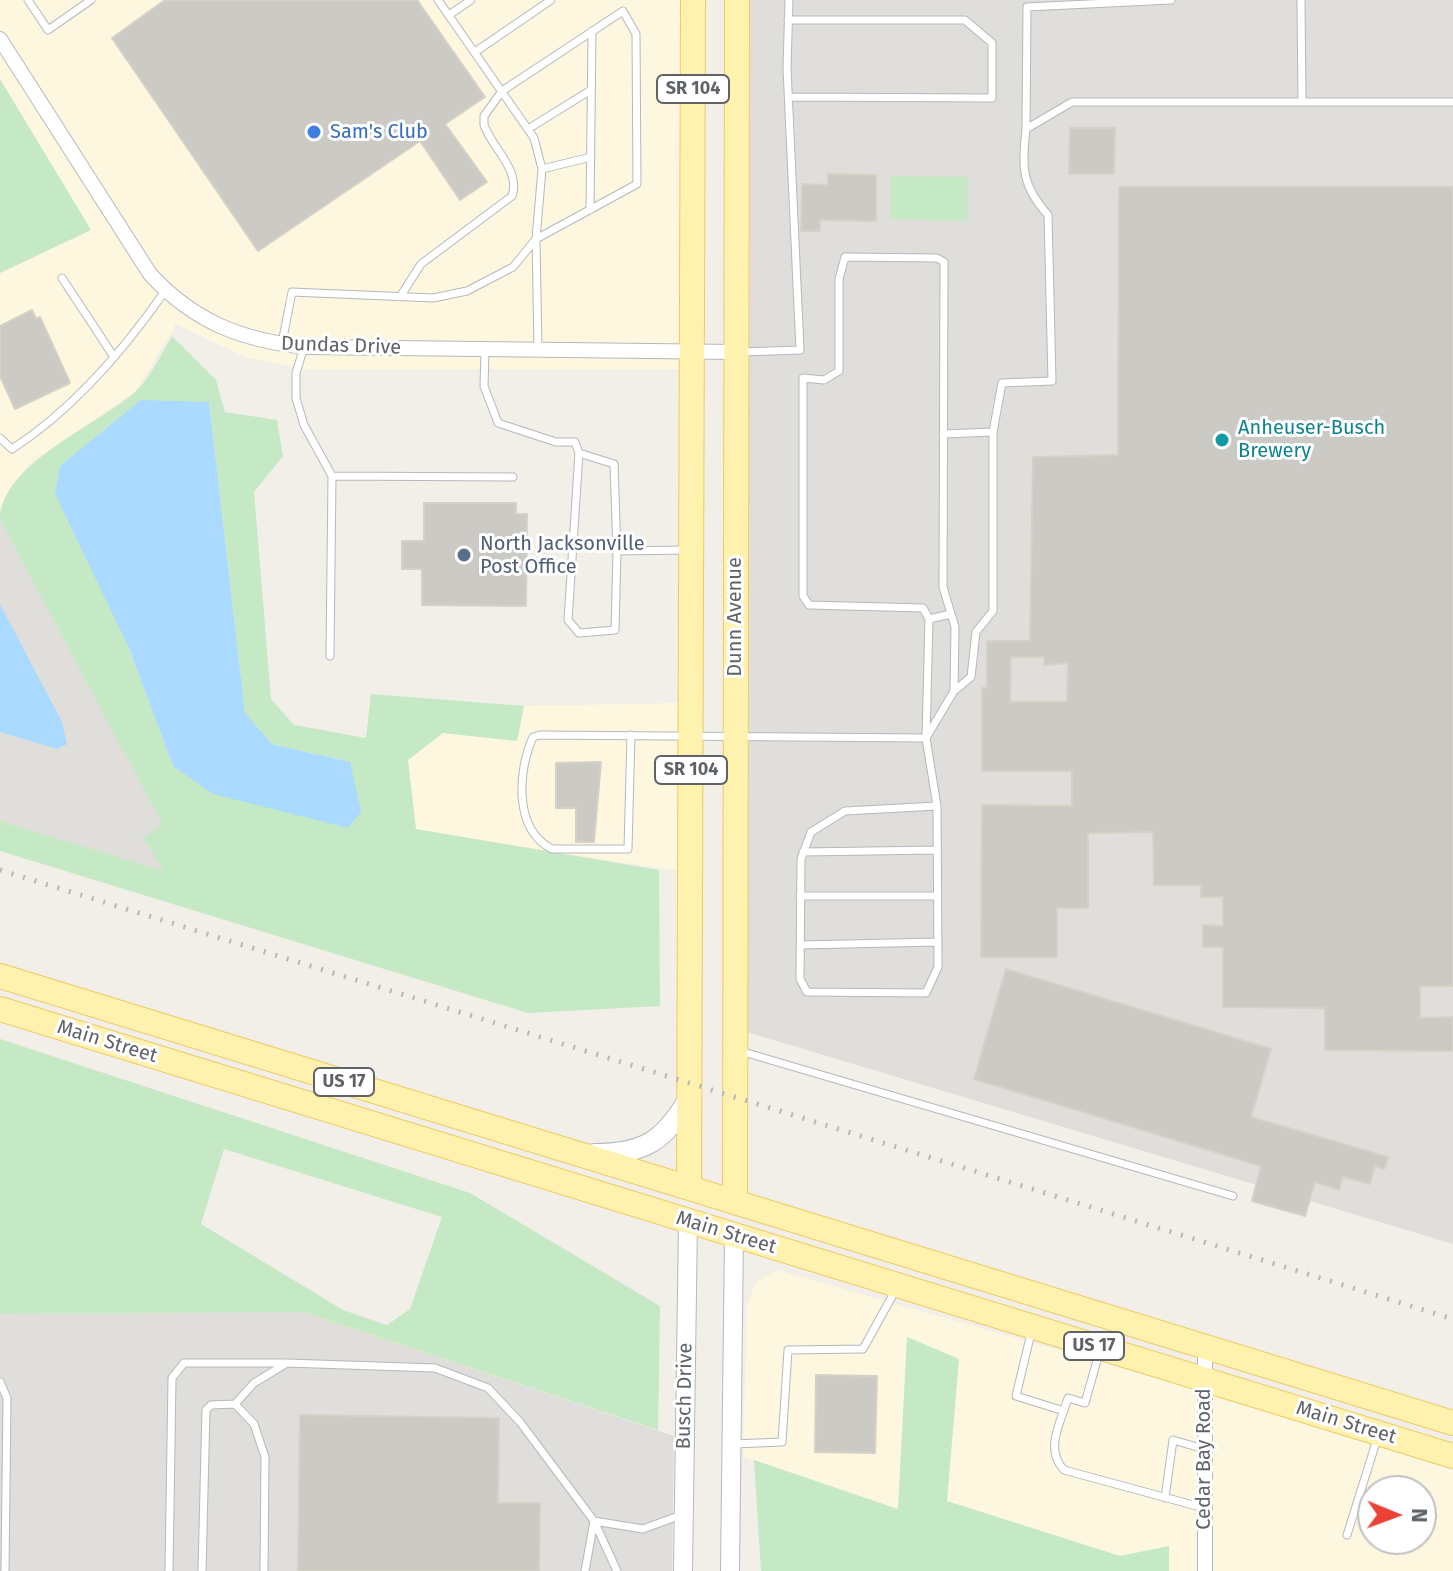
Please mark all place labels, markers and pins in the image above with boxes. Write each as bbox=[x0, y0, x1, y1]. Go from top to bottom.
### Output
place label: Sam's Club bbox=[330, 120, 428, 144]
marker: Sam's Club bbox=[305, 123, 323, 141]
place label: Anheuser-Busch Brewery bbox=[1238, 416, 1385, 463]
marker: Anheuser-Busch Brewery bbox=[1213, 431, 1231, 449]
place label: North Jacksonville Post Office bbox=[480, 532, 645, 579]
marker: North Jacksonville Post Office bbox=[455, 546, 473, 564]

